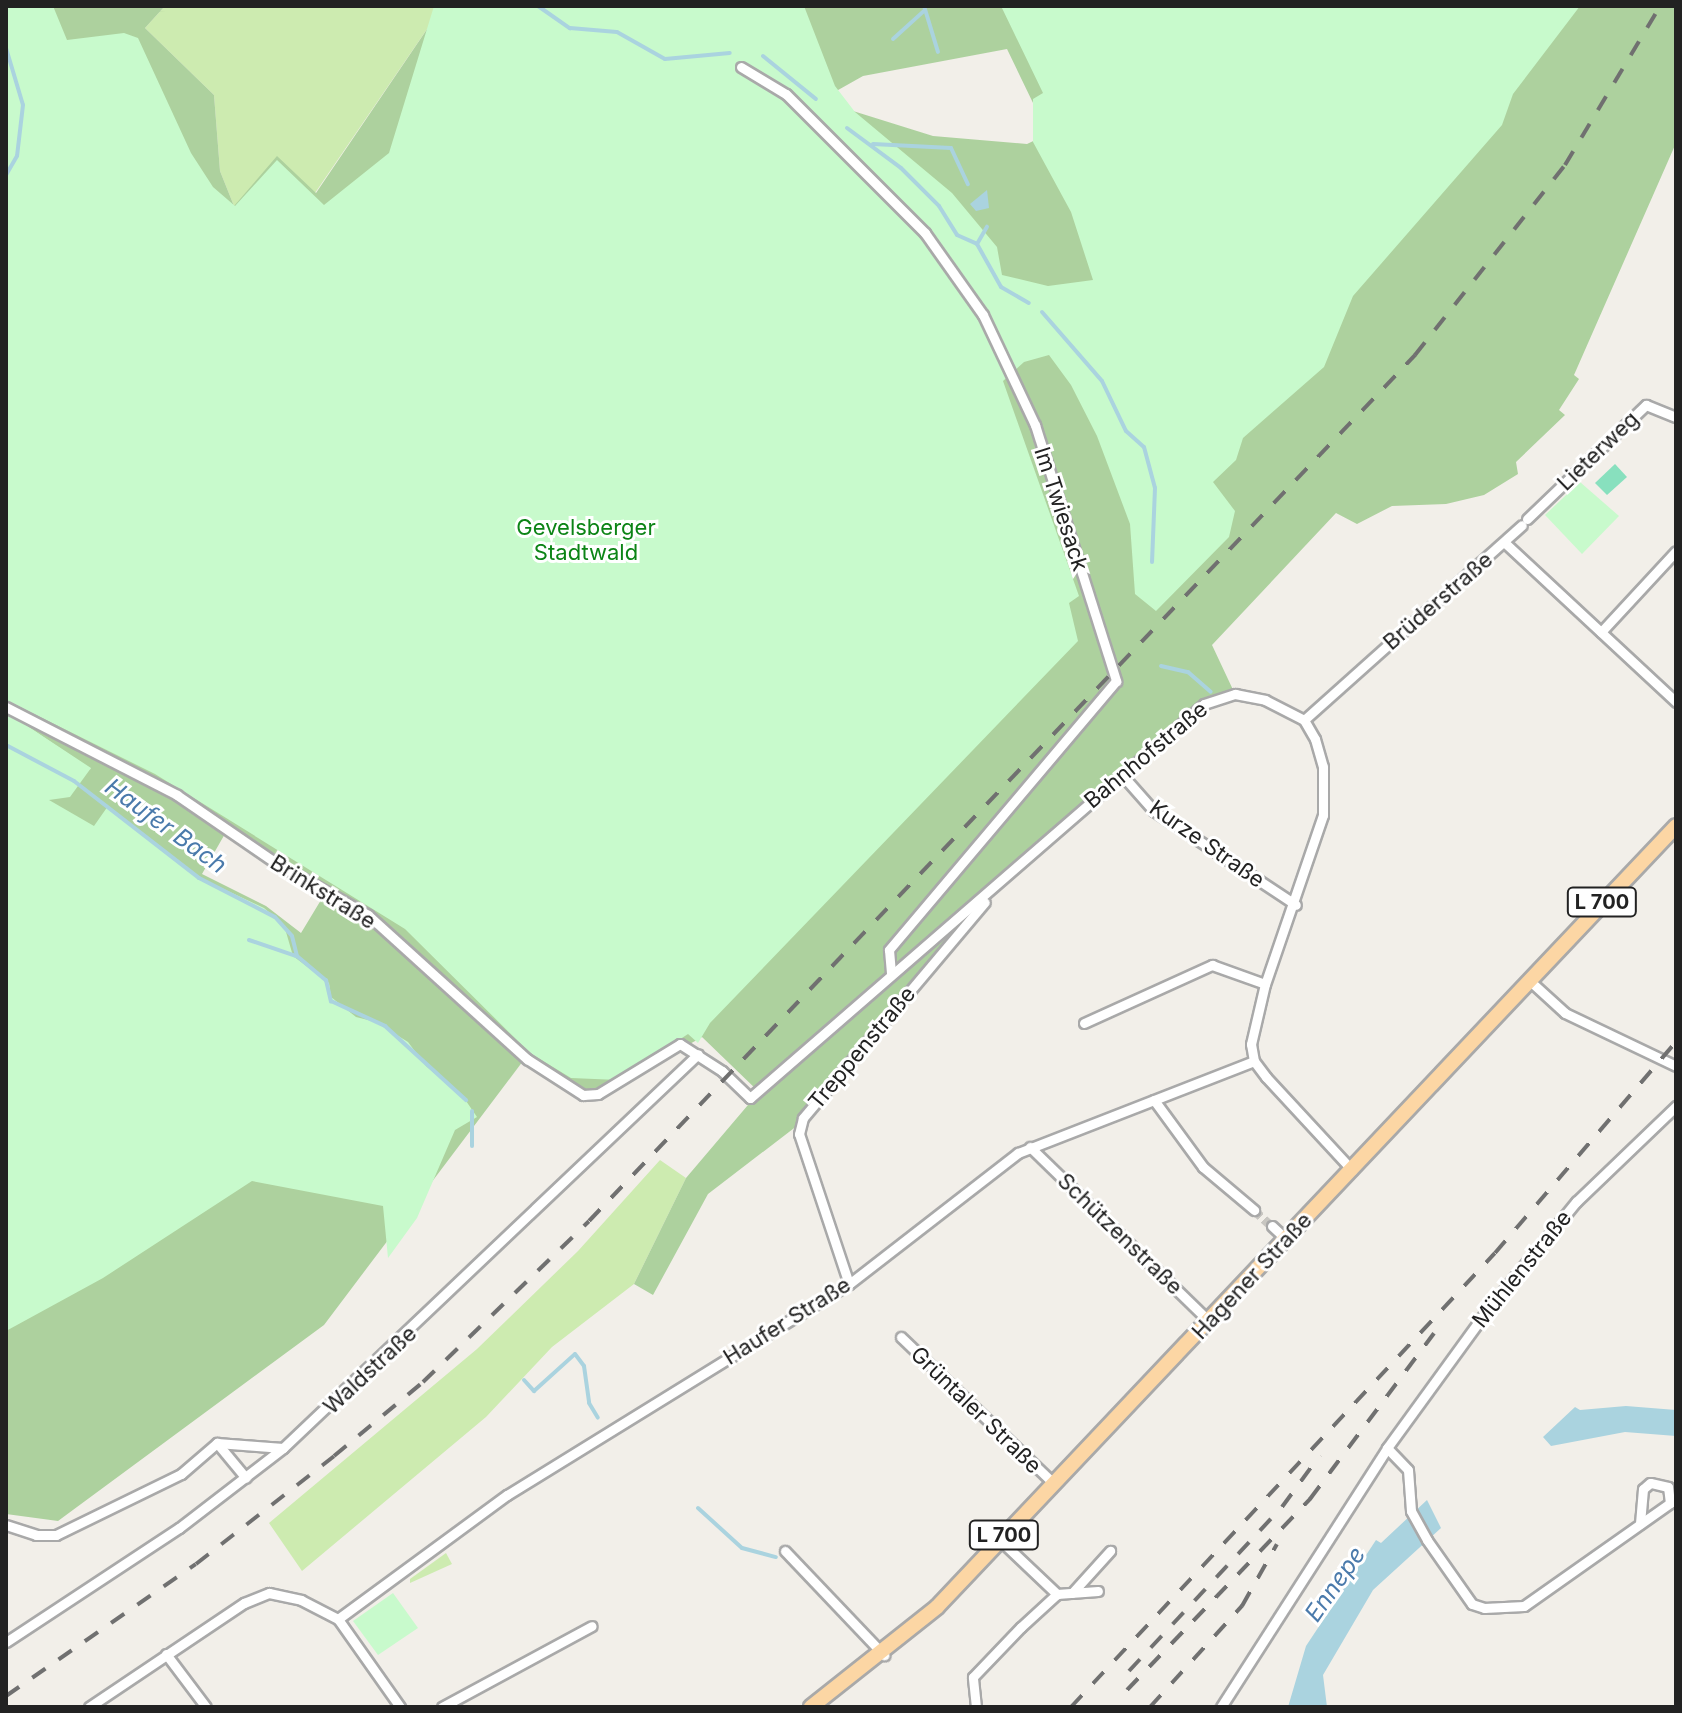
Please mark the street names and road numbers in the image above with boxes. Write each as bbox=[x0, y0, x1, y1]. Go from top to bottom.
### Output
street label: Lieterweg bbox=[1552, 406, 1644, 496]
street label: Im Twiesack bbox=[1029, 444, 1093, 574]
street label: Brüderstraße bbox=[1378, 546, 1498, 656]
street label: Bahnhofstraße bbox=[1079, 696, 1213, 814]
street label: Kurze Straße bbox=[1144, 795, 1270, 893]
street label: Brinkstraße bbox=[265, 849, 381, 935]
road number: L 700 bbox=[1566, 886, 1638, 918]
street label: Treppenstraße bbox=[803, 981, 921, 1115]
street label: Schützenstraße bbox=[1052, 1168, 1188, 1300]
street label: Mühlenstraße bbox=[1467, 1205, 1577, 1333]
street label: Hagener Straße bbox=[1187, 1207, 1317, 1345]
street label: Haufer Straße bbox=[719, 1271, 855, 1371]
street label: Waldstraße bbox=[318, 1320, 422, 1420]
street label: Grüntaler Straße bbox=[905, 1341, 1047, 1479]
road number: L 700 bbox=[968, 1519, 1040, 1551]

